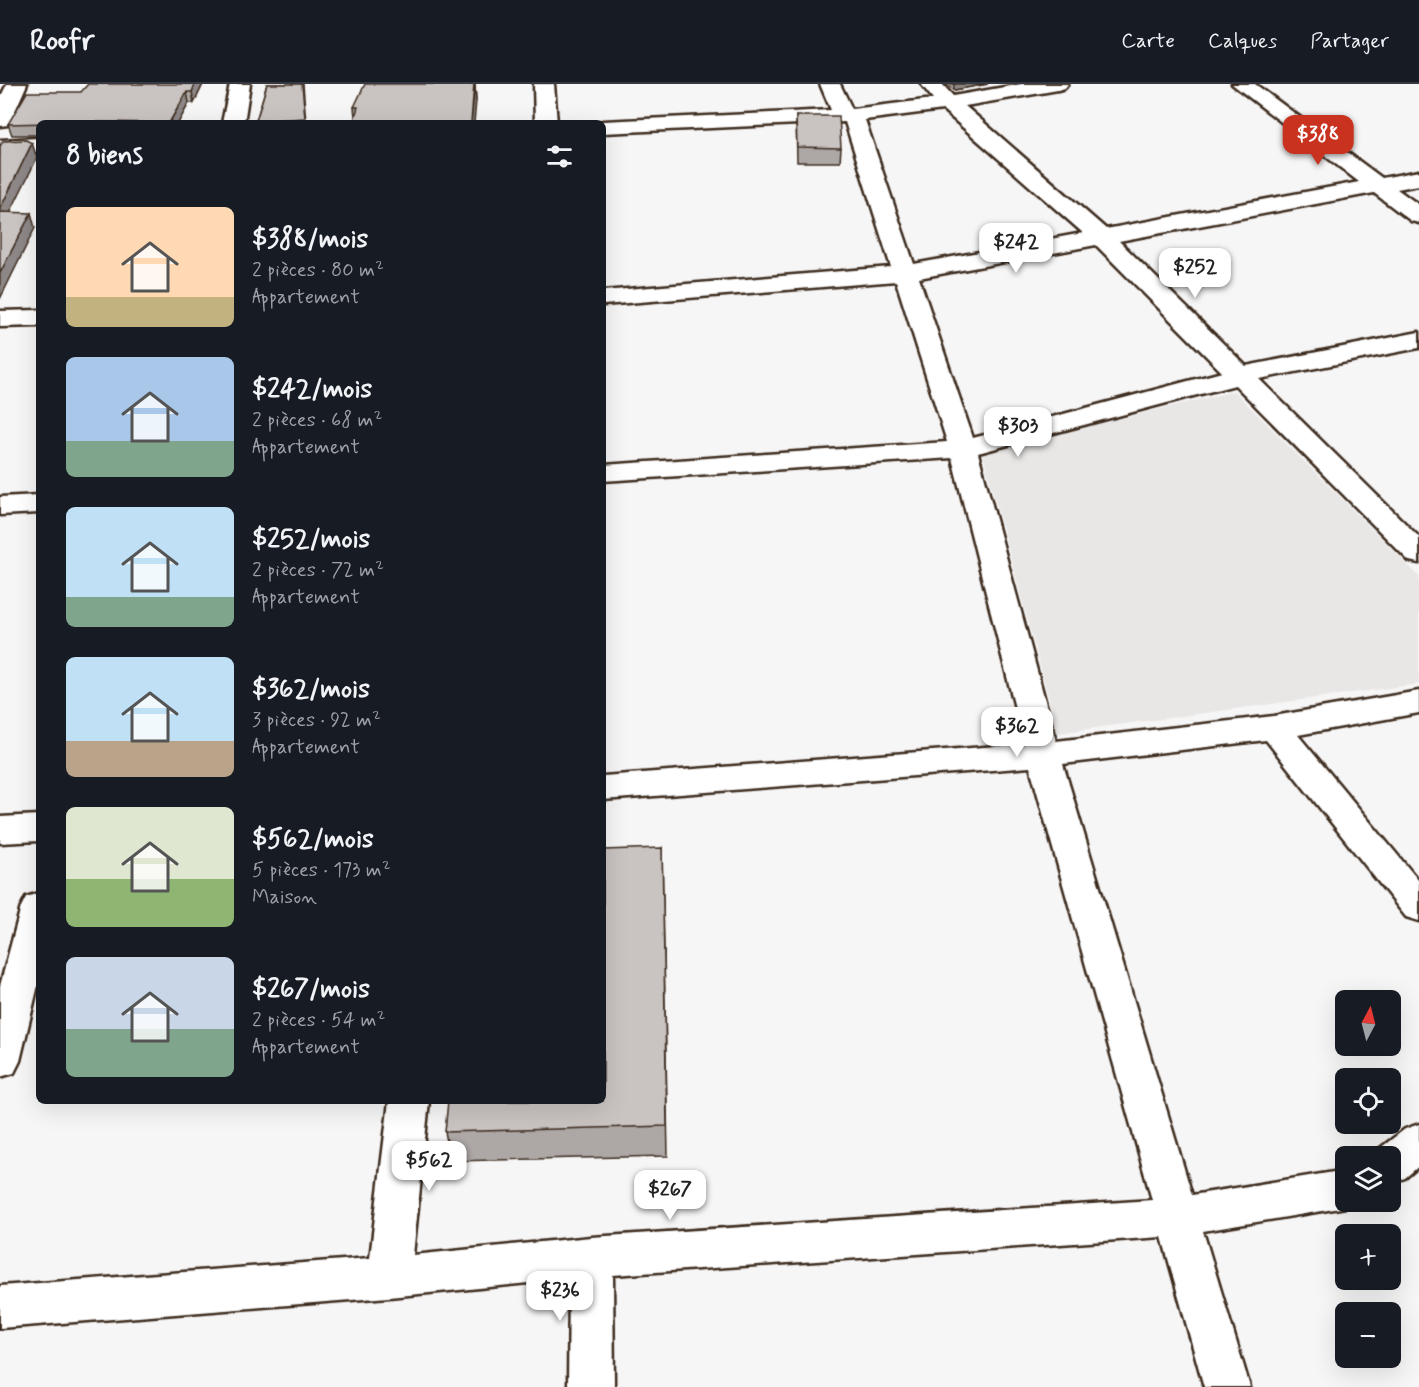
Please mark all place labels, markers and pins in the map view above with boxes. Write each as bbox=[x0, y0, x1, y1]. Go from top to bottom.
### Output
pin: $388 bbox=[1282, 115, 1354, 166]
pin: $242 bbox=[980, 223, 1052, 274]
pin: $252 bbox=[1159, 248, 1231, 299]
pin: $303 bbox=[982, 407, 1054, 458]
pin: $362 bbox=[981, 707, 1053, 758]
pin: $562 bbox=[393, 1141, 465, 1192]
pin: $267 bbox=[634, 1170, 706, 1221]
pin: $236 bbox=[524, 1271, 596, 1322]

